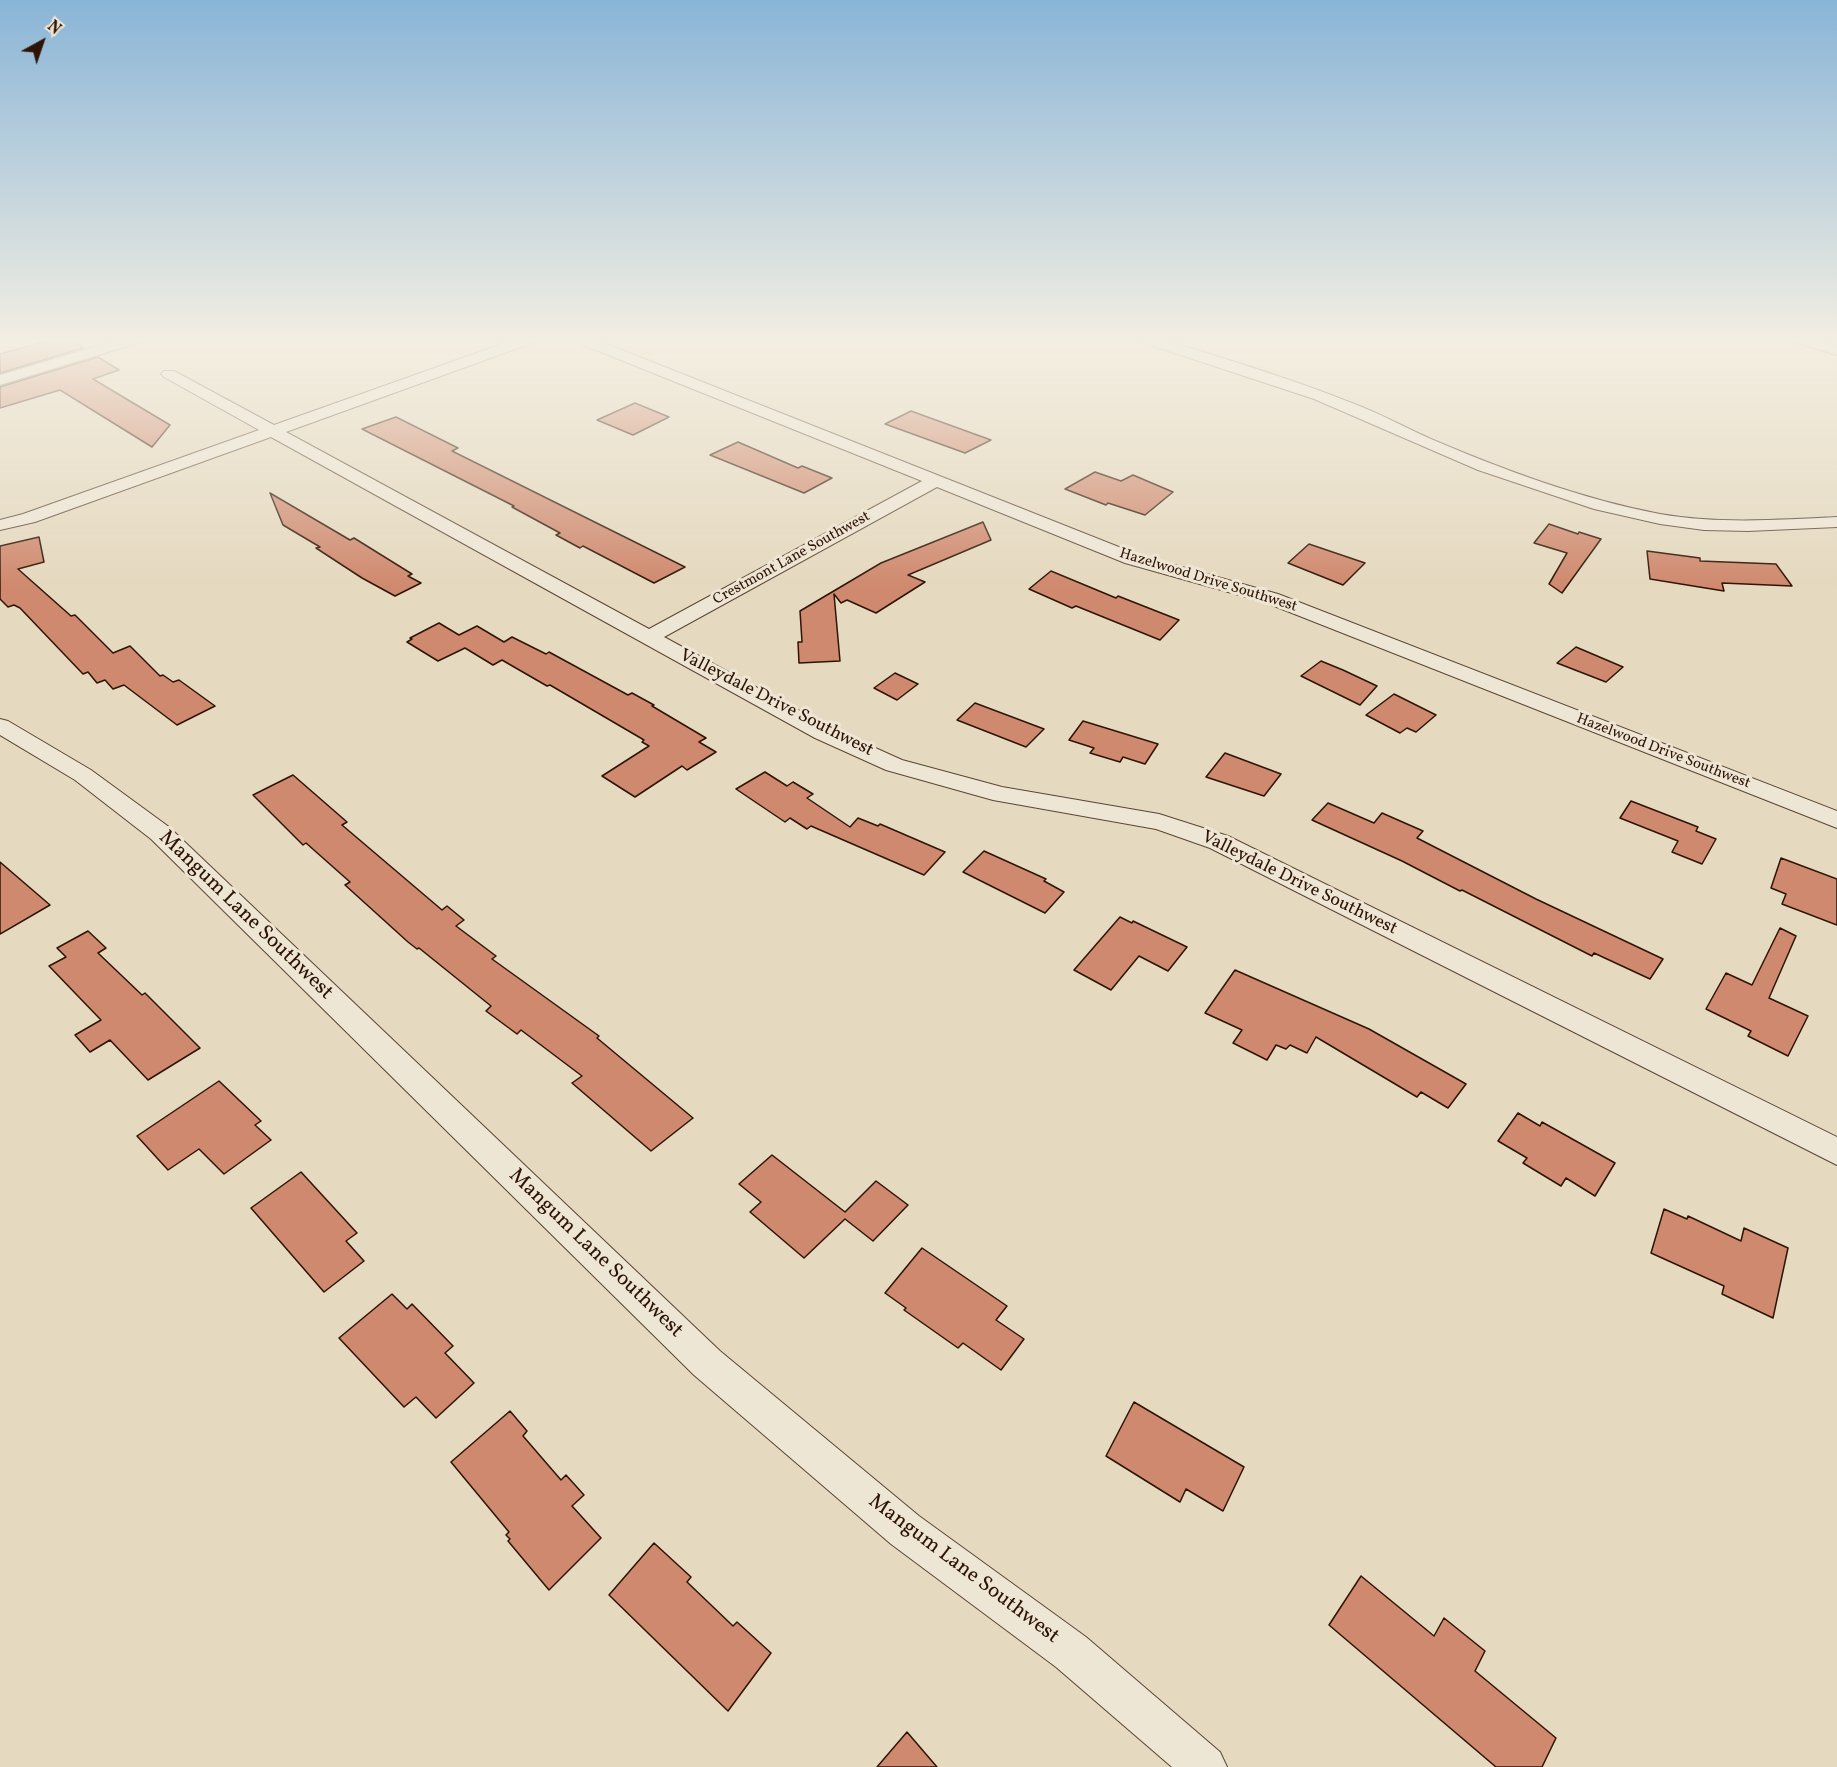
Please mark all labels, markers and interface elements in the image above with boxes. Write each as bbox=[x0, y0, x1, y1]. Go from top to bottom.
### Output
north arrow bbox=[12, 12, 72, 72]
text: N bbox=[42, 16, 65, 40]
street label: Crestmont Lane Southwest bbox=[710, 508, 874, 610]
street label: Hazelwood Drive Southwest bbox=[1117, 545, 1299, 617]
street label: Valleydale Drive Southwest bbox=[675, 646, 877, 762]
street label: Hazelwood Drive Southwest bbox=[1573, 710, 1753, 794]
street label: Mangum Lane Southwest bbox=[153, 826, 337, 1006]
street label: Valleydale Drive Southwest bbox=[1198, 827, 1400, 941]
street label: Mangum Lane Southwest bbox=[503, 1164, 687, 1344]
street label: Mangum Lane Southwest bbox=[862, 1490, 1064, 1650]

